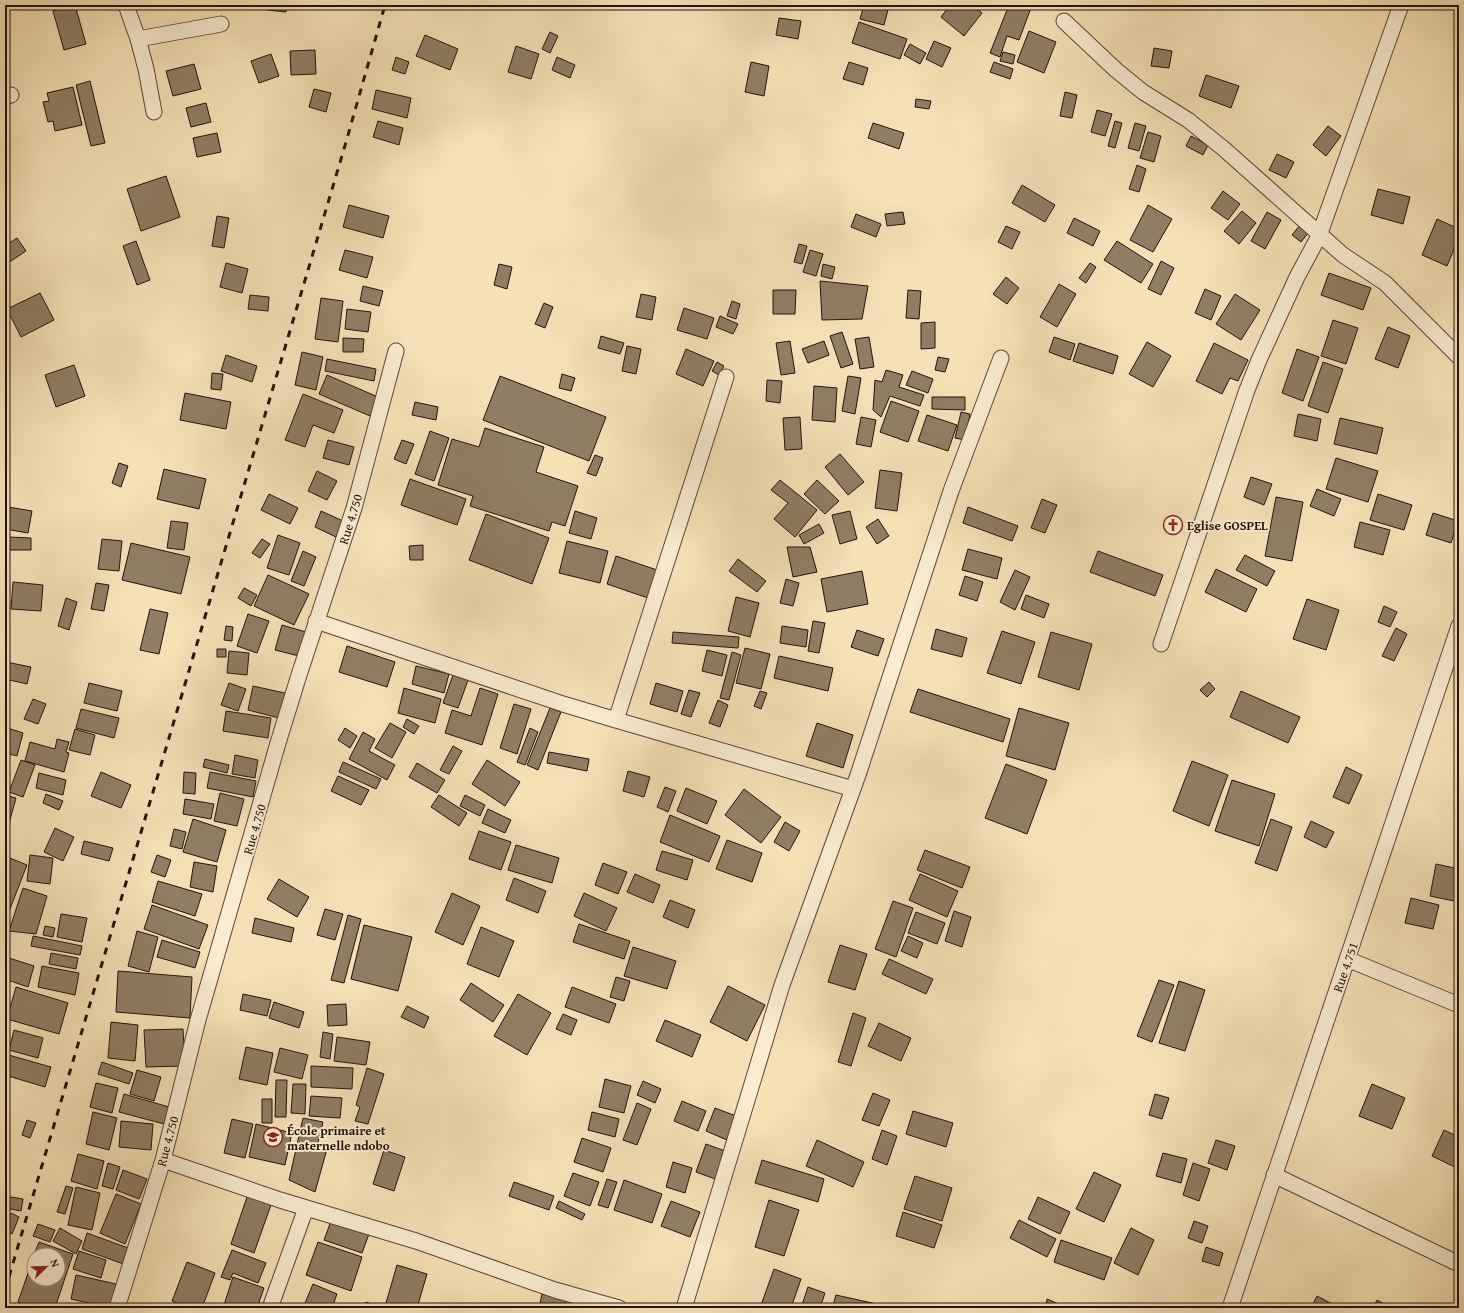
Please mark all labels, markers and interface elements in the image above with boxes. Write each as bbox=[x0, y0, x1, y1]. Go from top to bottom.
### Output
street label: Rue 4.750 bbox=[334, 492, 367, 547]
church icon: Eglise GOSPEL bbox=[1162, 514, 1184, 536]
place label: Eglise GOSPEL bbox=[1187, 516, 1268, 535]
street label: Rue 4.750 bbox=[238, 802, 271, 857]
street label: Rue 4.751 bbox=[1328, 940, 1363, 995]
street label: Rue 4.750 bbox=[152, 1114, 183, 1169]
place label: École primaire et maternelle ndobo bbox=[287, 1121, 390, 1155]
school or university icon: École primaire et maternelle ndobo bbox=[262, 1126, 284, 1148]
north arrow bbox=[26, 1247, 66, 1287]
text: N bbox=[46, 1257, 64, 1270]

